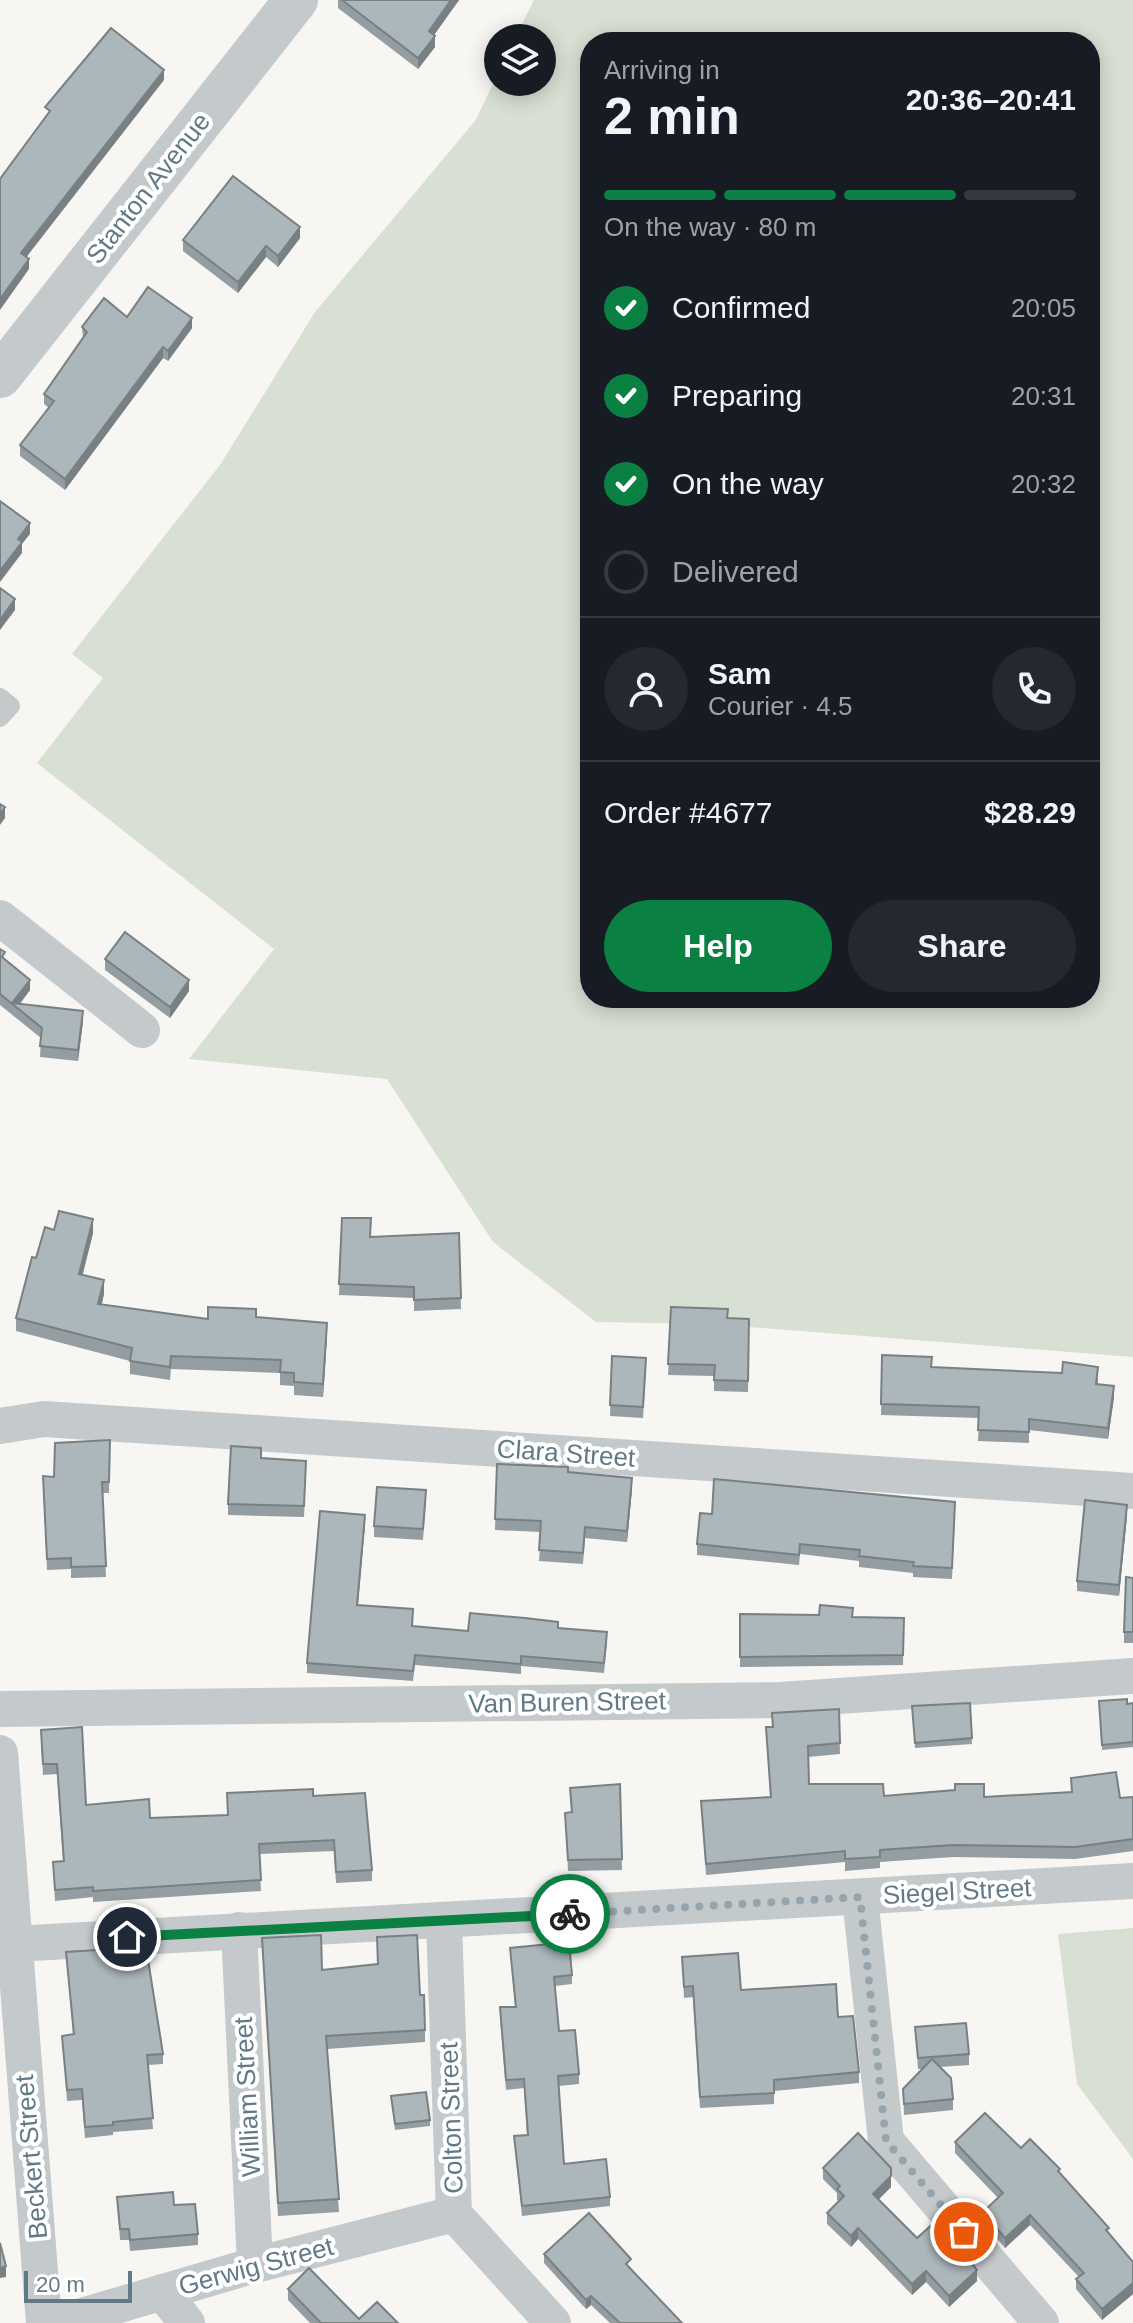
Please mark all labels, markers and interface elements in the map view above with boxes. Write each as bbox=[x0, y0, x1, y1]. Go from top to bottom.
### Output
map controls bbox=[484, 24, 556, 96]
button: layers bbox=[484, 24, 556, 96]
text: Arriving in bbox=[604, 55, 720, 85]
text: 20:36–20:41 bbox=[906, 83, 1076, 116]
text: 2 min bbox=[604, 87, 740, 145]
street label: Stanton Avenue bbox=[80, 107, 216, 269]
text: On the way · 80 m bbox=[604, 212, 816, 242]
icon: check bbox=[604, 286, 648, 330]
text: Confirmed bbox=[672, 291, 810, 324]
text: 20:05 bbox=[1011, 293, 1076, 323]
icon: check bbox=[604, 374, 648, 418]
text: Preparing bbox=[672, 379, 802, 412]
text: 20:31 bbox=[1011, 381, 1076, 411]
icon: check bbox=[604, 462, 648, 506]
text: On the way bbox=[672, 467, 824, 500]
text: 20:32 bbox=[1011, 469, 1076, 499]
text: Delivered bbox=[672, 555, 799, 588]
button: person bbox=[604, 647, 688, 731]
button: phone bbox=[992, 647, 1076, 731]
text: Sam bbox=[708, 657, 771, 690]
text: Courier · 4.5 bbox=[708, 691, 853, 721]
text: Order #4677 bbox=[604, 796, 772, 829]
text: $28.29 bbox=[984, 796, 1076, 829]
button: Help bbox=[604, 900, 832, 992]
button: Share bbox=[848, 900, 1076, 992]
street label: Clara Street bbox=[496, 1433, 637, 1473]
street label: Van Buren Street bbox=[468, 1685, 667, 1719]
street label: Siegel Street bbox=[882, 1872, 1033, 1910]
courier bbox=[530, 1874, 610, 1954]
icon: bike bbox=[548, 1892, 592, 1936]
pin bbox=[93, 1903, 161, 1971]
icon: home bbox=[105, 1915, 149, 1959]
street label: William Street bbox=[228, 2015, 266, 2178]
street label: Colton Street bbox=[433, 2041, 469, 2194]
street label: Beckert Street bbox=[9, 2073, 53, 2240]
pin bbox=[930, 2198, 998, 2266]
icon: bag bbox=[942, 2210, 986, 2254]
street label: Gerwig Street bbox=[175, 2231, 337, 2301]
scale bar bbox=[24, 2267, 132, 2303]
text: 20 m bbox=[36, 2272, 85, 2297]

